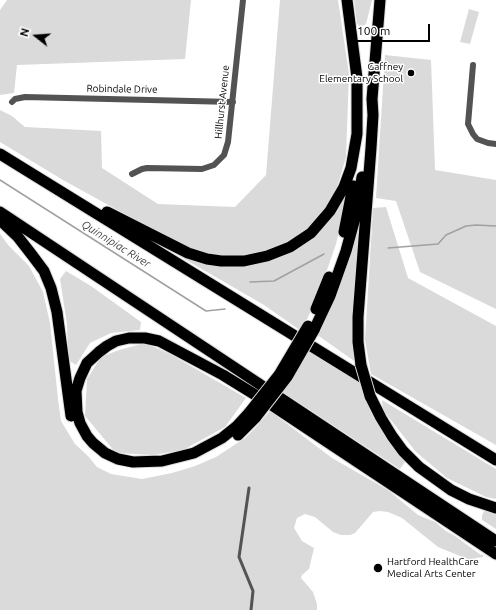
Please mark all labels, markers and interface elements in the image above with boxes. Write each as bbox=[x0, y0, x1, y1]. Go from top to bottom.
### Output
north arrow bbox=[16, 16, 56, 56]
scale bar bbox=[352, 16, 432, 42]
text: 100 m bbox=[357, 24, 390, 37]
text: N bbox=[18, 27, 31, 38]
place label: Gaffney Elementary School bbox=[319, 61, 403, 84]
street label: Hillhurst Avenue bbox=[212, 65, 232, 139]
marker: Gaffney Elementary School bbox=[406, 68, 416, 78]
street label: Robindale Drive bbox=[86, 82, 158, 96]
water label: Quinnipiac River bbox=[79, 218, 153, 270]
place label: Hartford HealthCare Medical Arts Center bbox=[387, 556, 479, 580]
marker: Hartford HealthCare Medical Arts Center bbox=[372, 562, 384, 574]

